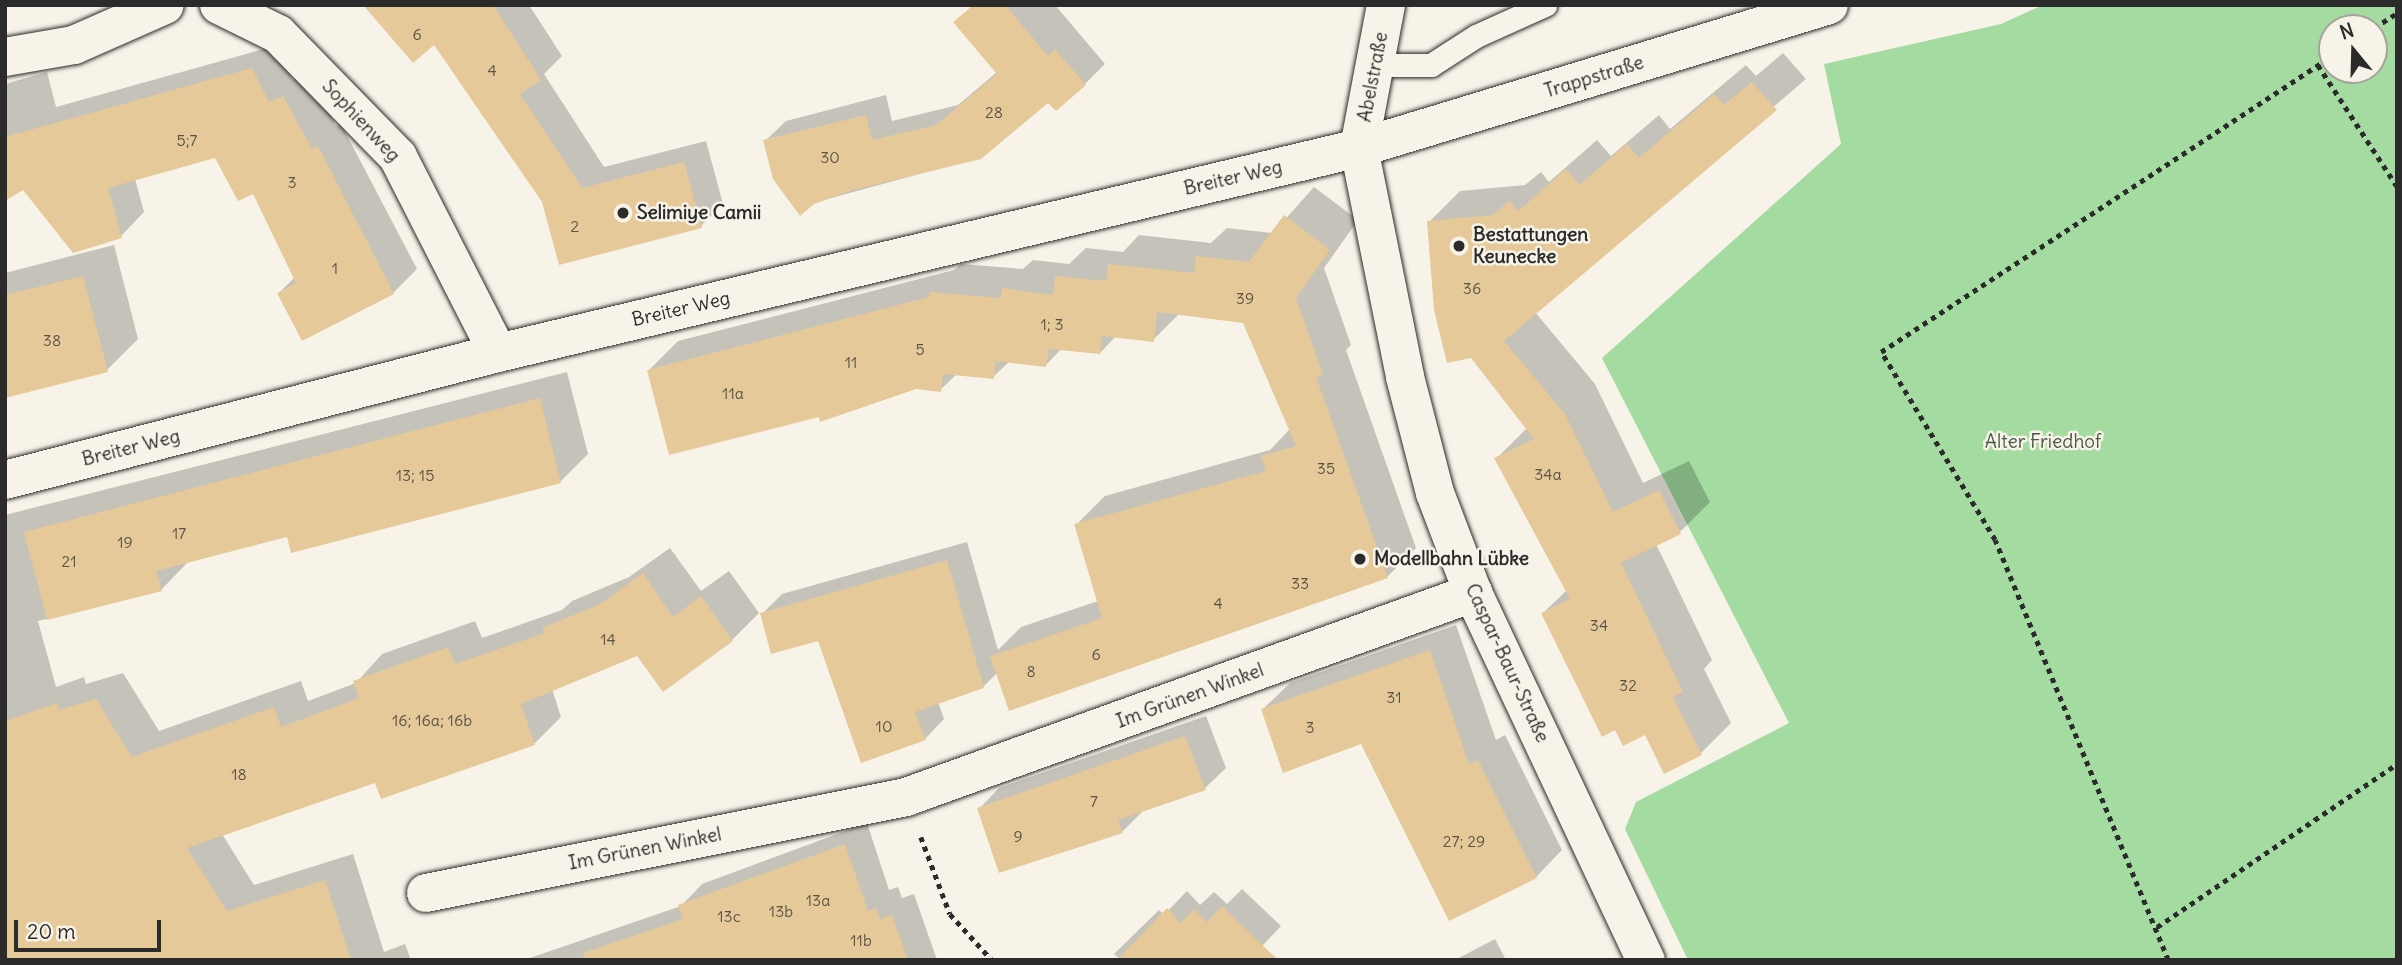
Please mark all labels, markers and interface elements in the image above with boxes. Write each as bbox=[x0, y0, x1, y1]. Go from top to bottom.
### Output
north arrow bbox=[2318, 14, 2388, 84]
text: N bbox=[2337, 18, 2357, 45]
house number: 6 bbox=[412, 24, 422, 44]
street label: Abelstraße bbox=[1353, 30, 1393, 124]
street label: Trappstraße bbox=[1542, 51, 1646, 103]
house number: 4 bbox=[487, 60, 497, 80]
street label: Sophienweg bbox=[317, 75, 405, 167]
house number: 28 bbox=[985, 102, 1003, 122]
house number: 5;7 bbox=[177, 130, 197, 150]
house number: 30 bbox=[820, 147, 840, 167]
street label: Breiter Weg bbox=[1182, 156, 1284, 200]
house number: 3 bbox=[287, 172, 297, 192]
place label: Selimiye Camii bbox=[637, 202, 761, 224]
marker: Selimiye Camii bbox=[615, 205, 631, 221]
house number: 2 bbox=[571, 216, 579, 236]
place label: Bestattungen Keunecke bbox=[1473, 224, 1588, 268]
marker: Bestattungen Keunecke bbox=[1451, 238, 1467, 254]
house number: 1 bbox=[332, 258, 338, 278]
house number: 36 bbox=[1463, 278, 1481, 298]
street label: Breiter Weg bbox=[630, 287, 732, 331]
house number: 39 bbox=[1236, 288, 1254, 308]
house number: 1; 3 bbox=[1040, 314, 1064, 334]
house number: 38 bbox=[43, 330, 61, 350]
house number: 5 bbox=[915, 339, 925, 359]
house number: 11 bbox=[845, 352, 857, 372]
house number: 11a bbox=[722, 383, 744, 403]
street label: Breiter Weg bbox=[80, 425, 182, 471]
park label: Alter Friedhof bbox=[1985, 431, 2101, 453]
house number: 35 bbox=[1317, 458, 1335, 478]
house number: 34a bbox=[1534, 464, 1562, 484]
house number: 13; 15 bbox=[396, 465, 434, 485]
house number: 17 bbox=[172, 523, 186, 543]
house number: 19 bbox=[117, 532, 133, 552]
place label: Modellbahn Lübke bbox=[1374, 548, 1529, 570]
house number: 21 bbox=[61, 551, 77, 571]
marker: Modellbahn Lübke bbox=[1352, 551, 1368, 567]
house number: 33 bbox=[1291, 573, 1309, 593]
street label: Caspar-Baur-Straße bbox=[1460, 580, 1554, 746]
house number: 4 bbox=[1213, 593, 1223, 613]
house number: 34 bbox=[1590, 615, 1608, 635]
house number: 14 bbox=[600, 629, 616, 649]
house number: 6 bbox=[1091, 644, 1101, 664]
street label: Im Grünen Winkel bbox=[1113, 659, 1267, 733]
house number: 8 bbox=[1026, 661, 1036, 681]
house number: 32 bbox=[1619, 675, 1637, 695]
house number: 31 bbox=[1386, 687, 1402, 707]
house number: 16; 16a; 16b bbox=[392, 710, 472, 730]
house number: 10 bbox=[876, 716, 892, 736]
house number: 3 bbox=[1305, 717, 1315, 737]
house number: 18 bbox=[231, 764, 247, 784]
house number: 7 bbox=[1090, 791, 1098, 811]
street label: Im Grünen Winkel bbox=[567, 823, 723, 875]
house number: 9 bbox=[1013, 826, 1023, 846]
house number: 27; 29 bbox=[1443, 831, 1485, 851]
house number: 13a bbox=[806, 890, 830, 910]
house number: 13b bbox=[769, 901, 793, 921]
scale bar bbox=[18, 906, 164, 950]
house number: 13c bbox=[717, 906, 741, 926]
text: 20 m bbox=[27, 918, 76, 945]
house number: 11b bbox=[850, 930, 872, 950]

